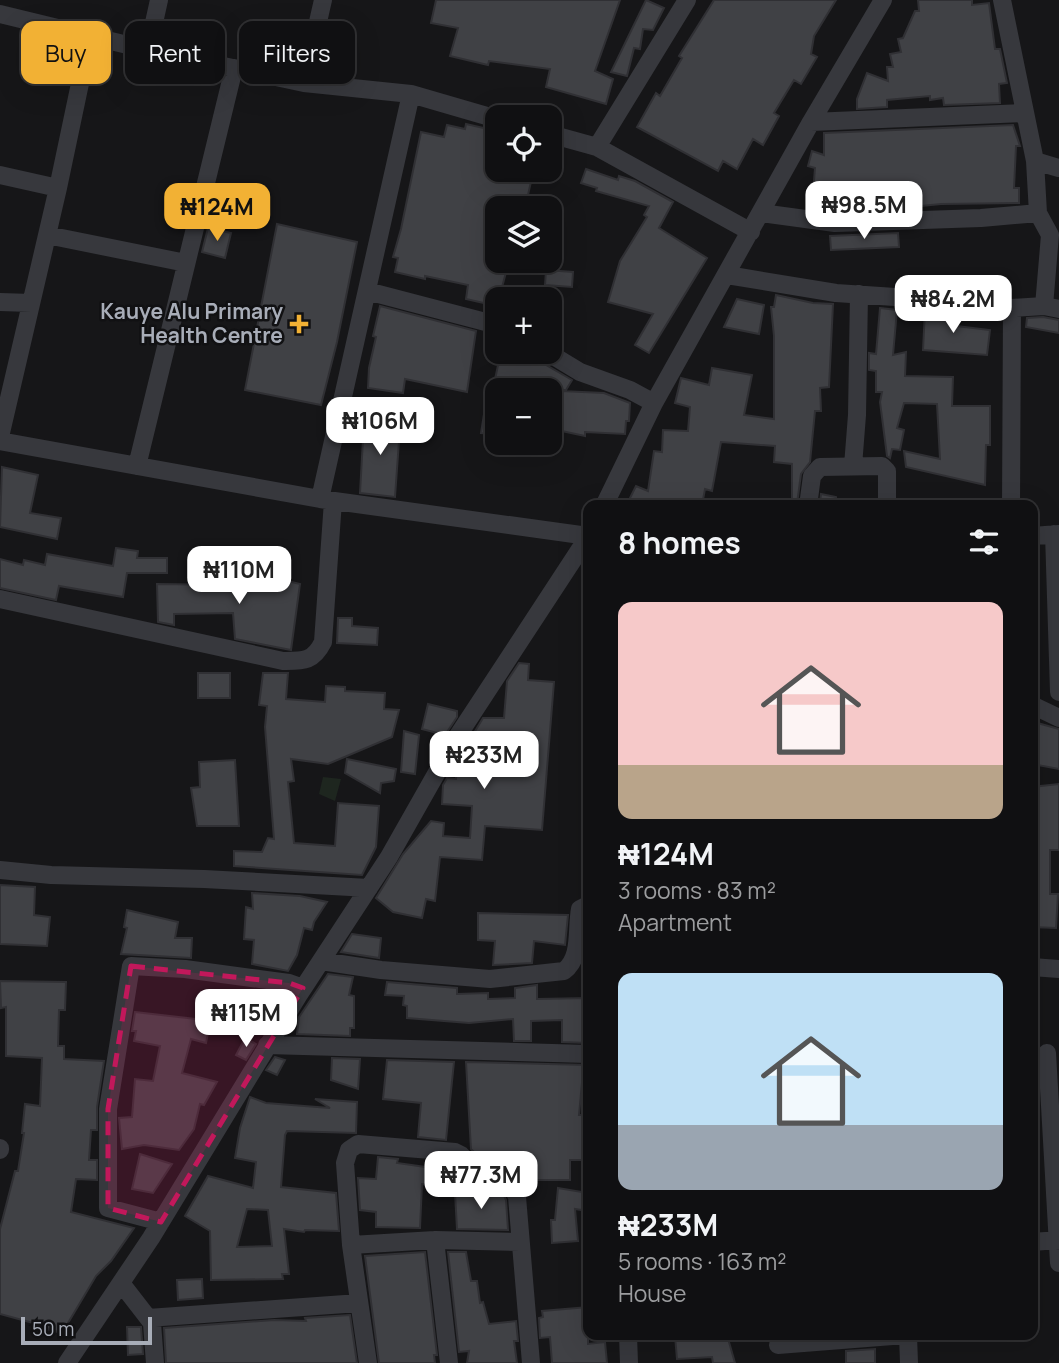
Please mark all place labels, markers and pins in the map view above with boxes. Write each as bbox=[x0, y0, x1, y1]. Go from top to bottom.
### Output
pin: ₦98.5M bbox=[807, 182, 921, 241]
pin: ₦124M bbox=[168, 184, 266, 243]
pin: ₦84.2M bbox=[896, 276, 1010, 335]
place label: Kauye Alu Primary Health Centre bbox=[100, 297, 283, 349]
marker: Kauye Alu Primary Health Centre bbox=[289, 314, 309, 334]
pin: ₦106M bbox=[331, 398, 429, 457]
pin: ₦110M bbox=[190, 546, 288, 606]
pin: ₦233M bbox=[435, 732, 533, 791]
pin: ₦115M bbox=[197, 990, 295, 1049]
pin: ₦77.3M bbox=[424, 1152, 538, 1211]

